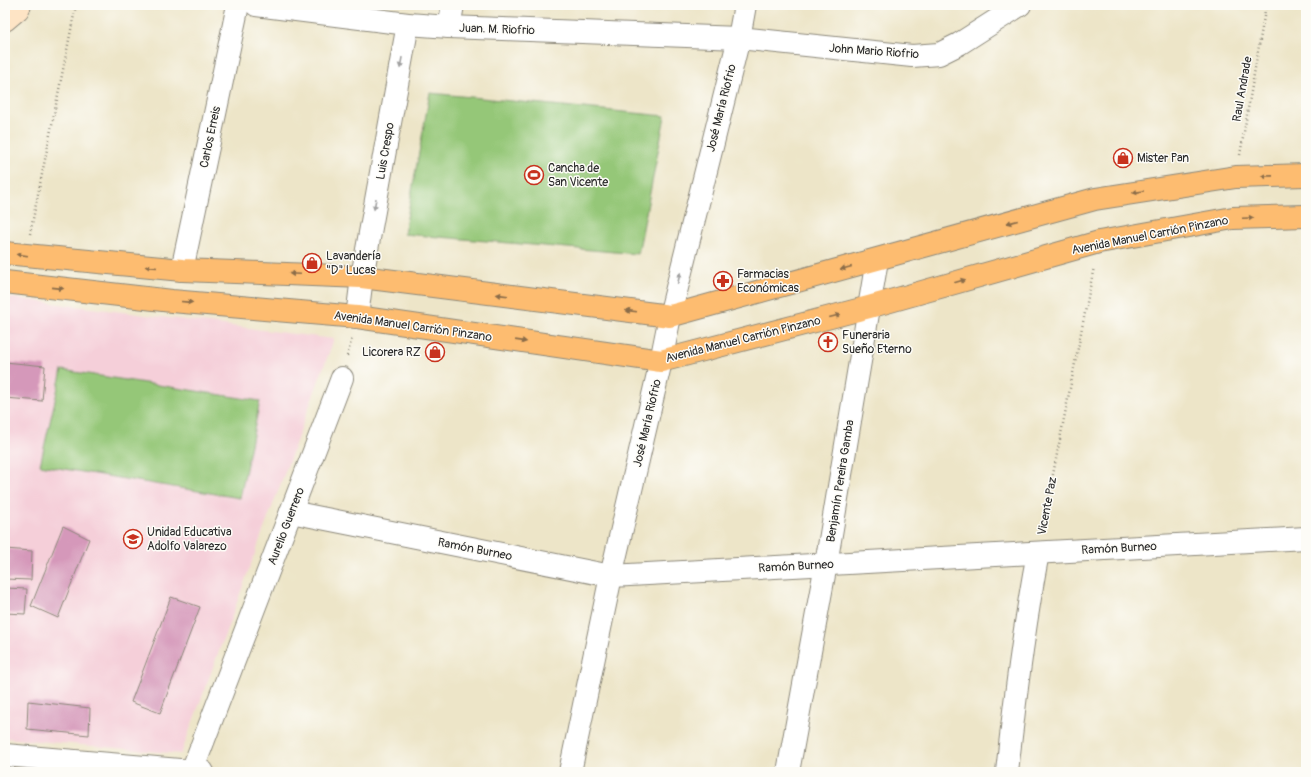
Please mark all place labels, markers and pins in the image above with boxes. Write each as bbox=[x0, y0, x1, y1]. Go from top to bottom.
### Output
shop icon: Mister Pan bbox=[1112, 147, 1134, 169]
place label: Mister Pan bbox=[1137, 151, 1189, 166]
place label: Cancha de San Vicente bbox=[548, 161, 608, 190]
sports icon: Cancha de San Vicente bbox=[523, 164, 545, 186]
place label: Lavandería "D" Lucas bbox=[326, 249, 381, 278]
shop icon: Lavandería "D" Lucas bbox=[301, 252, 323, 274]
place label: Farmacias Económicas bbox=[737, 267, 799, 296]
pharmacy icon: Farmacias Económicas bbox=[712, 270, 734, 292]
place label: Funeraria Sueño Eterno bbox=[842, 328, 912, 357]
church icon: Funeraria Sueño Eterno bbox=[817, 331, 839, 353]
shop icon: Licorera RZ bbox=[424, 341, 446, 363]
place label: Licorera RZ bbox=[362, 345, 421, 360]
place label: Unidad Educativa Adolfo Valarezo bbox=[147, 525, 232, 554]
school or university icon: Unidad Educativa Adolfo Valarezo bbox=[122, 528, 144, 550]

